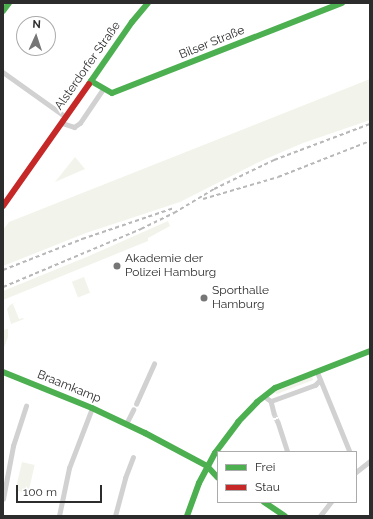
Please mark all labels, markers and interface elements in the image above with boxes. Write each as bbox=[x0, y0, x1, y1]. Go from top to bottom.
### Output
north arrow bbox=[16, 16, 56, 56]
text: N bbox=[32, 18, 41, 31]
street label: Alsterdorfer Straße bbox=[52, 19, 124, 113]
street label: Bilser Straße bbox=[177, 23, 247, 63]
place label: Akademie der Polizei Hamburg bbox=[125, 252, 216, 280]
marker: Akademie der Polizei Hamburg bbox=[112, 261, 122, 271]
place label: Sporthalle Hamburg bbox=[212, 284, 269, 312]
marker: Sporthalle Hamburg bbox=[199, 293, 209, 303]
street label: Braamkamp bbox=[35, 368, 103, 406]
legend bbox=[217, 451, 357, 503]
text: Frei bbox=[255, 460, 275, 474]
scale bar bbox=[18, 477, 104, 503]
text: Stau bbox=[255, 480, 280, 494]
text: 100 m bbox=[23, 485, 57, 499]

